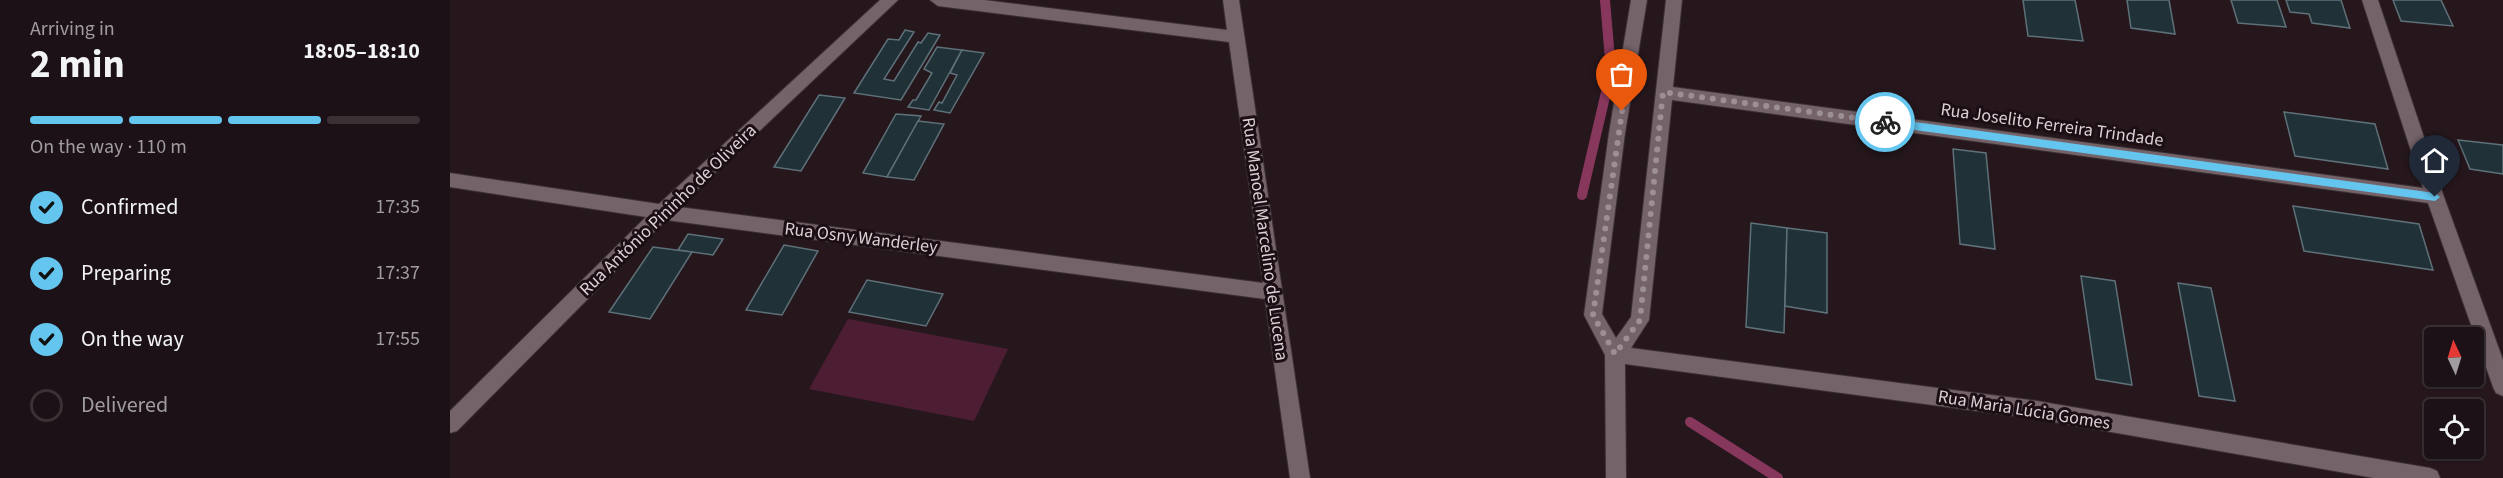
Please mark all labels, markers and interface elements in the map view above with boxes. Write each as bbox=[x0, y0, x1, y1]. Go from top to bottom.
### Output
text: Arriving in bbox=[30, 15, 115, 43]
text: 18:05–18:10 bbox=[303, 35, 420, 67]
text: 2 min bbox=[30, 37, 125, 93]
pin bbox=[1596, 49, 1647, 111]
icon: bag bbox=[1605, 58, 1638, 91]
courier bbox=[1855, 92, 1915, 152]
street label: Rua Joselito Ferreira Trindade bbox=[1939, 97, 2165, 153]
icon: bike bbox=[1869, 106, 1902, 139]
street label: Rua Manoel Marcelino de Lucena bbox=[1236, 116, 1294, 362]
street label: Rua António Pininho de Oliveira bbox=[574, 119, 762, 301]
text: On the way · 110 m bbox=[30, 133, 187, 161]
pin bbox=[2409, 135, 2460, 197]
icon: home bbox=[2418, 144, 2451, 177]
icon: check bbox=[30, 191, 63, 224]
text: Confirmed bbox=[81, 191, 178, 223]
text: 17:35 bbox=[375, 193, 420, 221]
street label: Rua Osny Wanderley bbox=[783, 216, 940, 260]
icon: check bbox=[30, 257, 63, 290]
text: Preparing bbox=[81, 257, 171, 289]
text: 17:37 bbox=[375, 259, 420, 287]
icon: check bbox=[30, 323, 63, 356]
text: On the way bbox=[81, 323, 184, 355]
text: 17:55 bbox=[375, 325, 420, 353]
north arrow bbox=[2424, 327, 2484, 387]
map controls bbox=[2424, 327, 2484, 459]
street label: Rua Maria Lúcia Gomes bbox=[1936, 384, 2112, 436]
text: Delivered bbox=[81, 389, 168, 421]
button: locate bbox=[2424, 399, 2484, 459]

